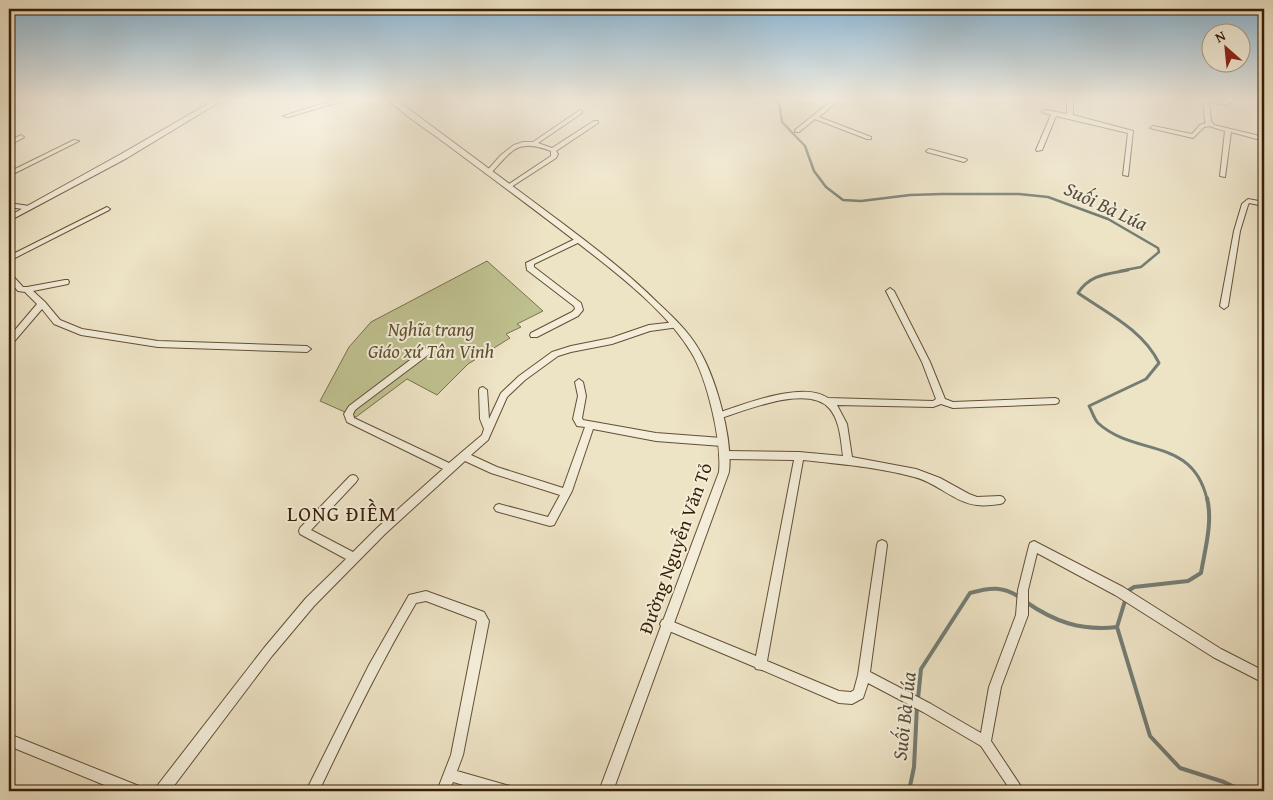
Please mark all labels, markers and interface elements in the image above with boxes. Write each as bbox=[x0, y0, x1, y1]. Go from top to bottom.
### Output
north arrow bbox=[1200, 22, 1250, 72]
text: N bbox=[1211, 25, 1229, 47]
water label: Suối Bà Lúa bbox=[1060, 174, 1153, 238]
park label: Nghĩa trang Giáo xứ Tân Vinh bbox=[368, 315, 495, 365]
street label: Đường Nguyễn Văn Tỏ bbox=[631, 458, 719, 638]
district label: LONG ĐIỀM bbox=[287, 498, 397, 529]
water label: Suối Bà Lúa bbox=[884, 669, 923, 762]

